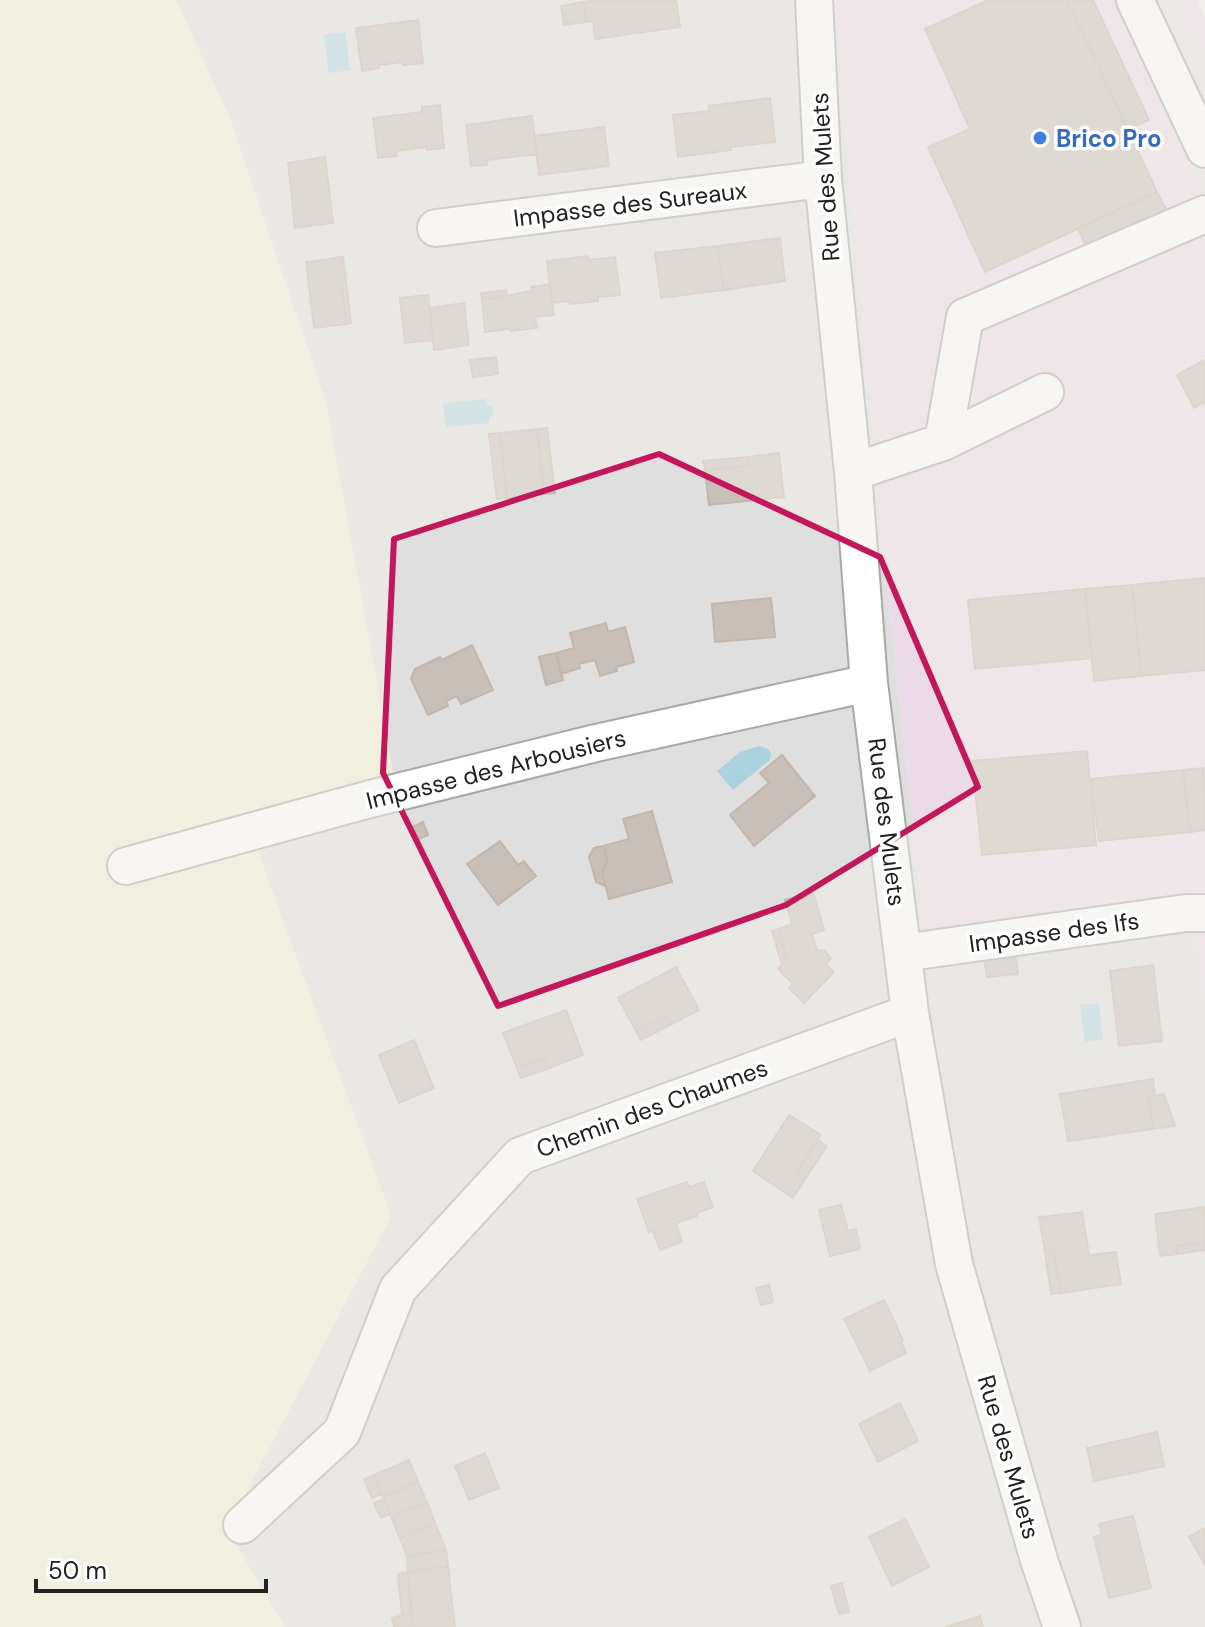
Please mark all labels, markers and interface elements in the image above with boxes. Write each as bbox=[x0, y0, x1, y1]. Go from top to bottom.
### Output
street label: Rue des Mulets bbox=[804, 92, 846, 262]
place label: Brico Pro bbox=[1056, 123, 1162, 154]
marker: Brico Pro bbox=[1031, 129, 1049, 147]
street label: Impasse des Sureaux bbox=[512, 174, 748, 234]
street label: Impasse des Arbousiers bbox=[363, 722, 629, 816]
street label: Rue des Mulets bbox=[861, 736, 913, 908]
street label: Impasse des Ifs bbox=[967, 905, 1141, 959]
street label: Chemin des Chaumes bbox=[532, 1052, 772, 1164]
street label: Rue des Mulets bbox=[971, 1371, 1047, 1543]
scale bar bbox=[36, 1543, 266, 1593]
text: 50 m bbox=[48, 1555, 107, 1586]

